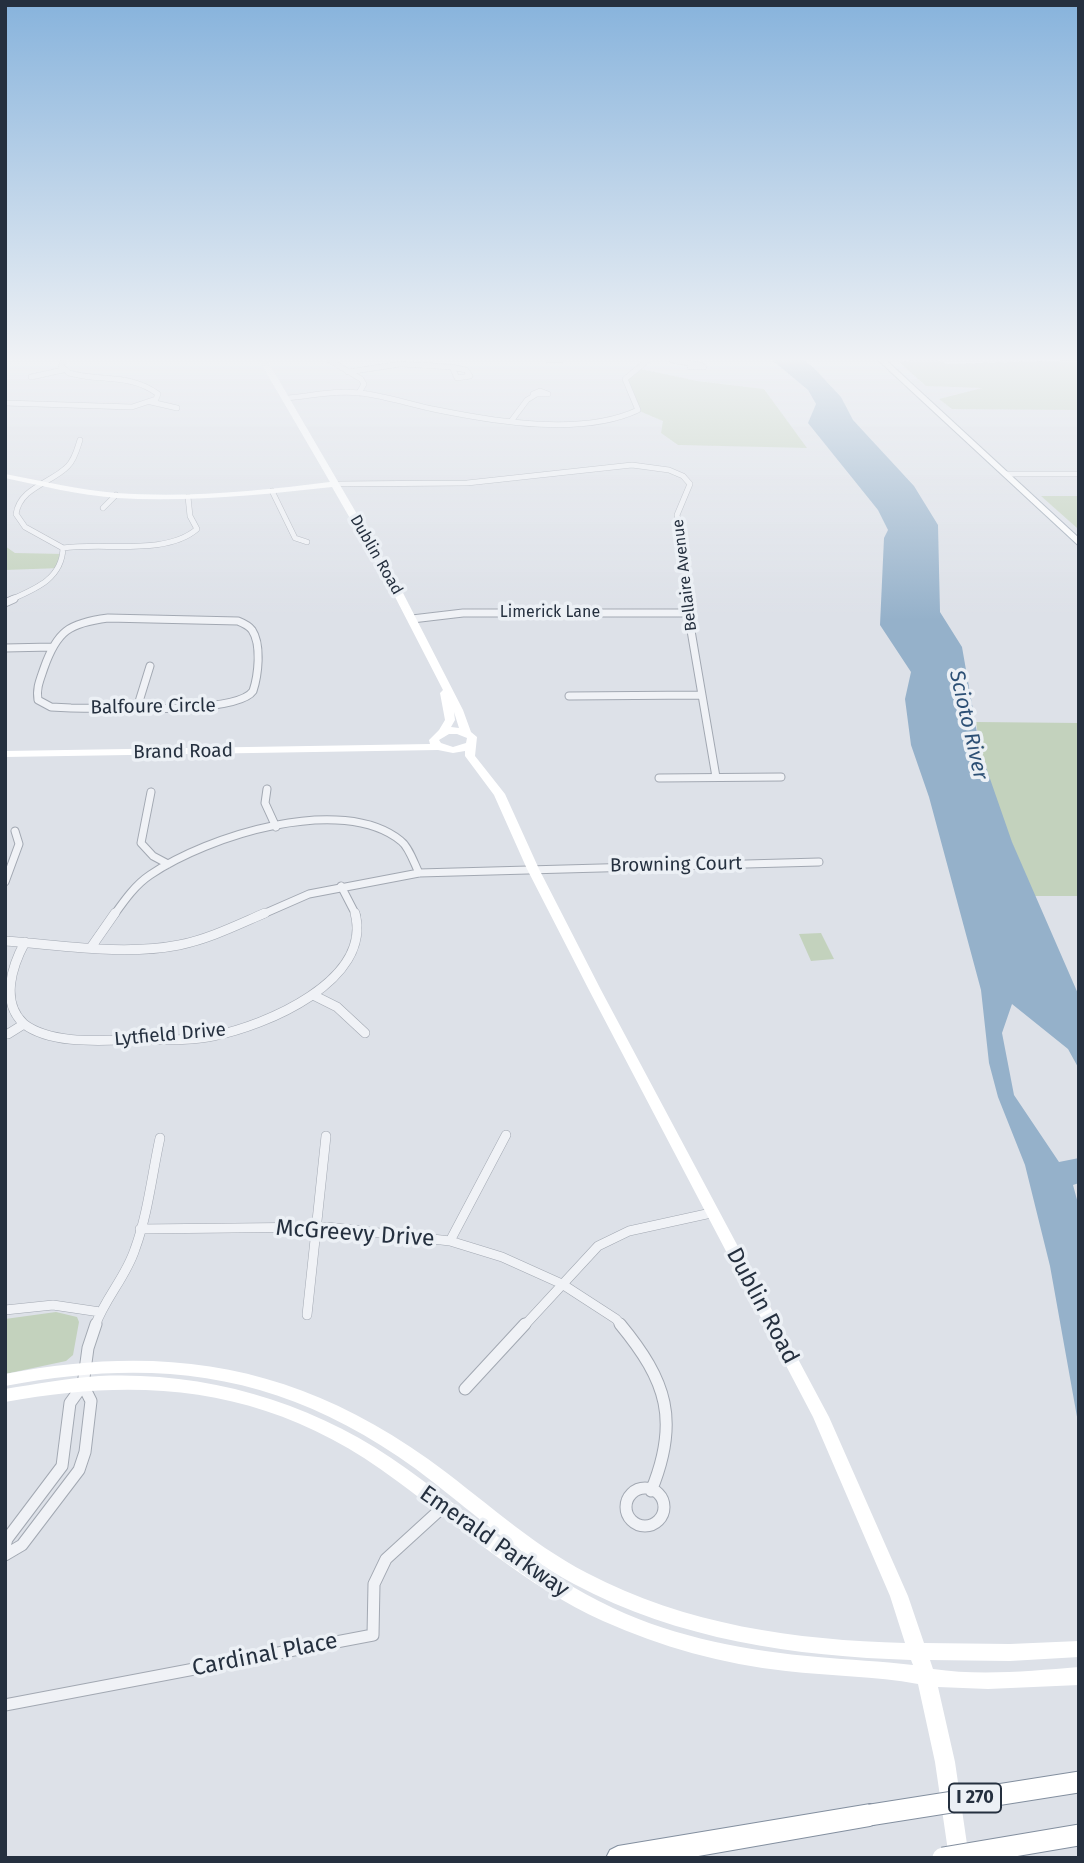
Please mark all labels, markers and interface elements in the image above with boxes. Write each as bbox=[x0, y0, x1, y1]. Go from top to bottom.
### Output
street label: Dublin Road bbox=[345, 512, 407, 598]
street label: Bellaire Avenue bbox=[669, 518, 701, 632]
street label: Limerick Lane bbox=[500, 603, 600, 623]
water label: Scioto River bbox=[943, 668, 993, 782]
street label: Balfoure Circle bbox=[90, 695, 216, 719]
street label: Brand Road bbox=[133, 740, 233, 764]
street label: Browning Court bbox=[610, 852, 742, 878]
street label: Lytfield Drive bbox=[113, 1019, 227, 1051]
street label: McGreevy Drive bbox=[275, 1215, 435, 1253]
street label: Dublin Road bbox=[720, 1243, 804, 1369]
street label: Emerald Parkway bbox=[414, 1480, 574, 1604]
street label: Cardinal Place bbox=[190, 1627, 340, 1683]
road number: I 270 bbox=[949, 1783, 1001, 1812]

